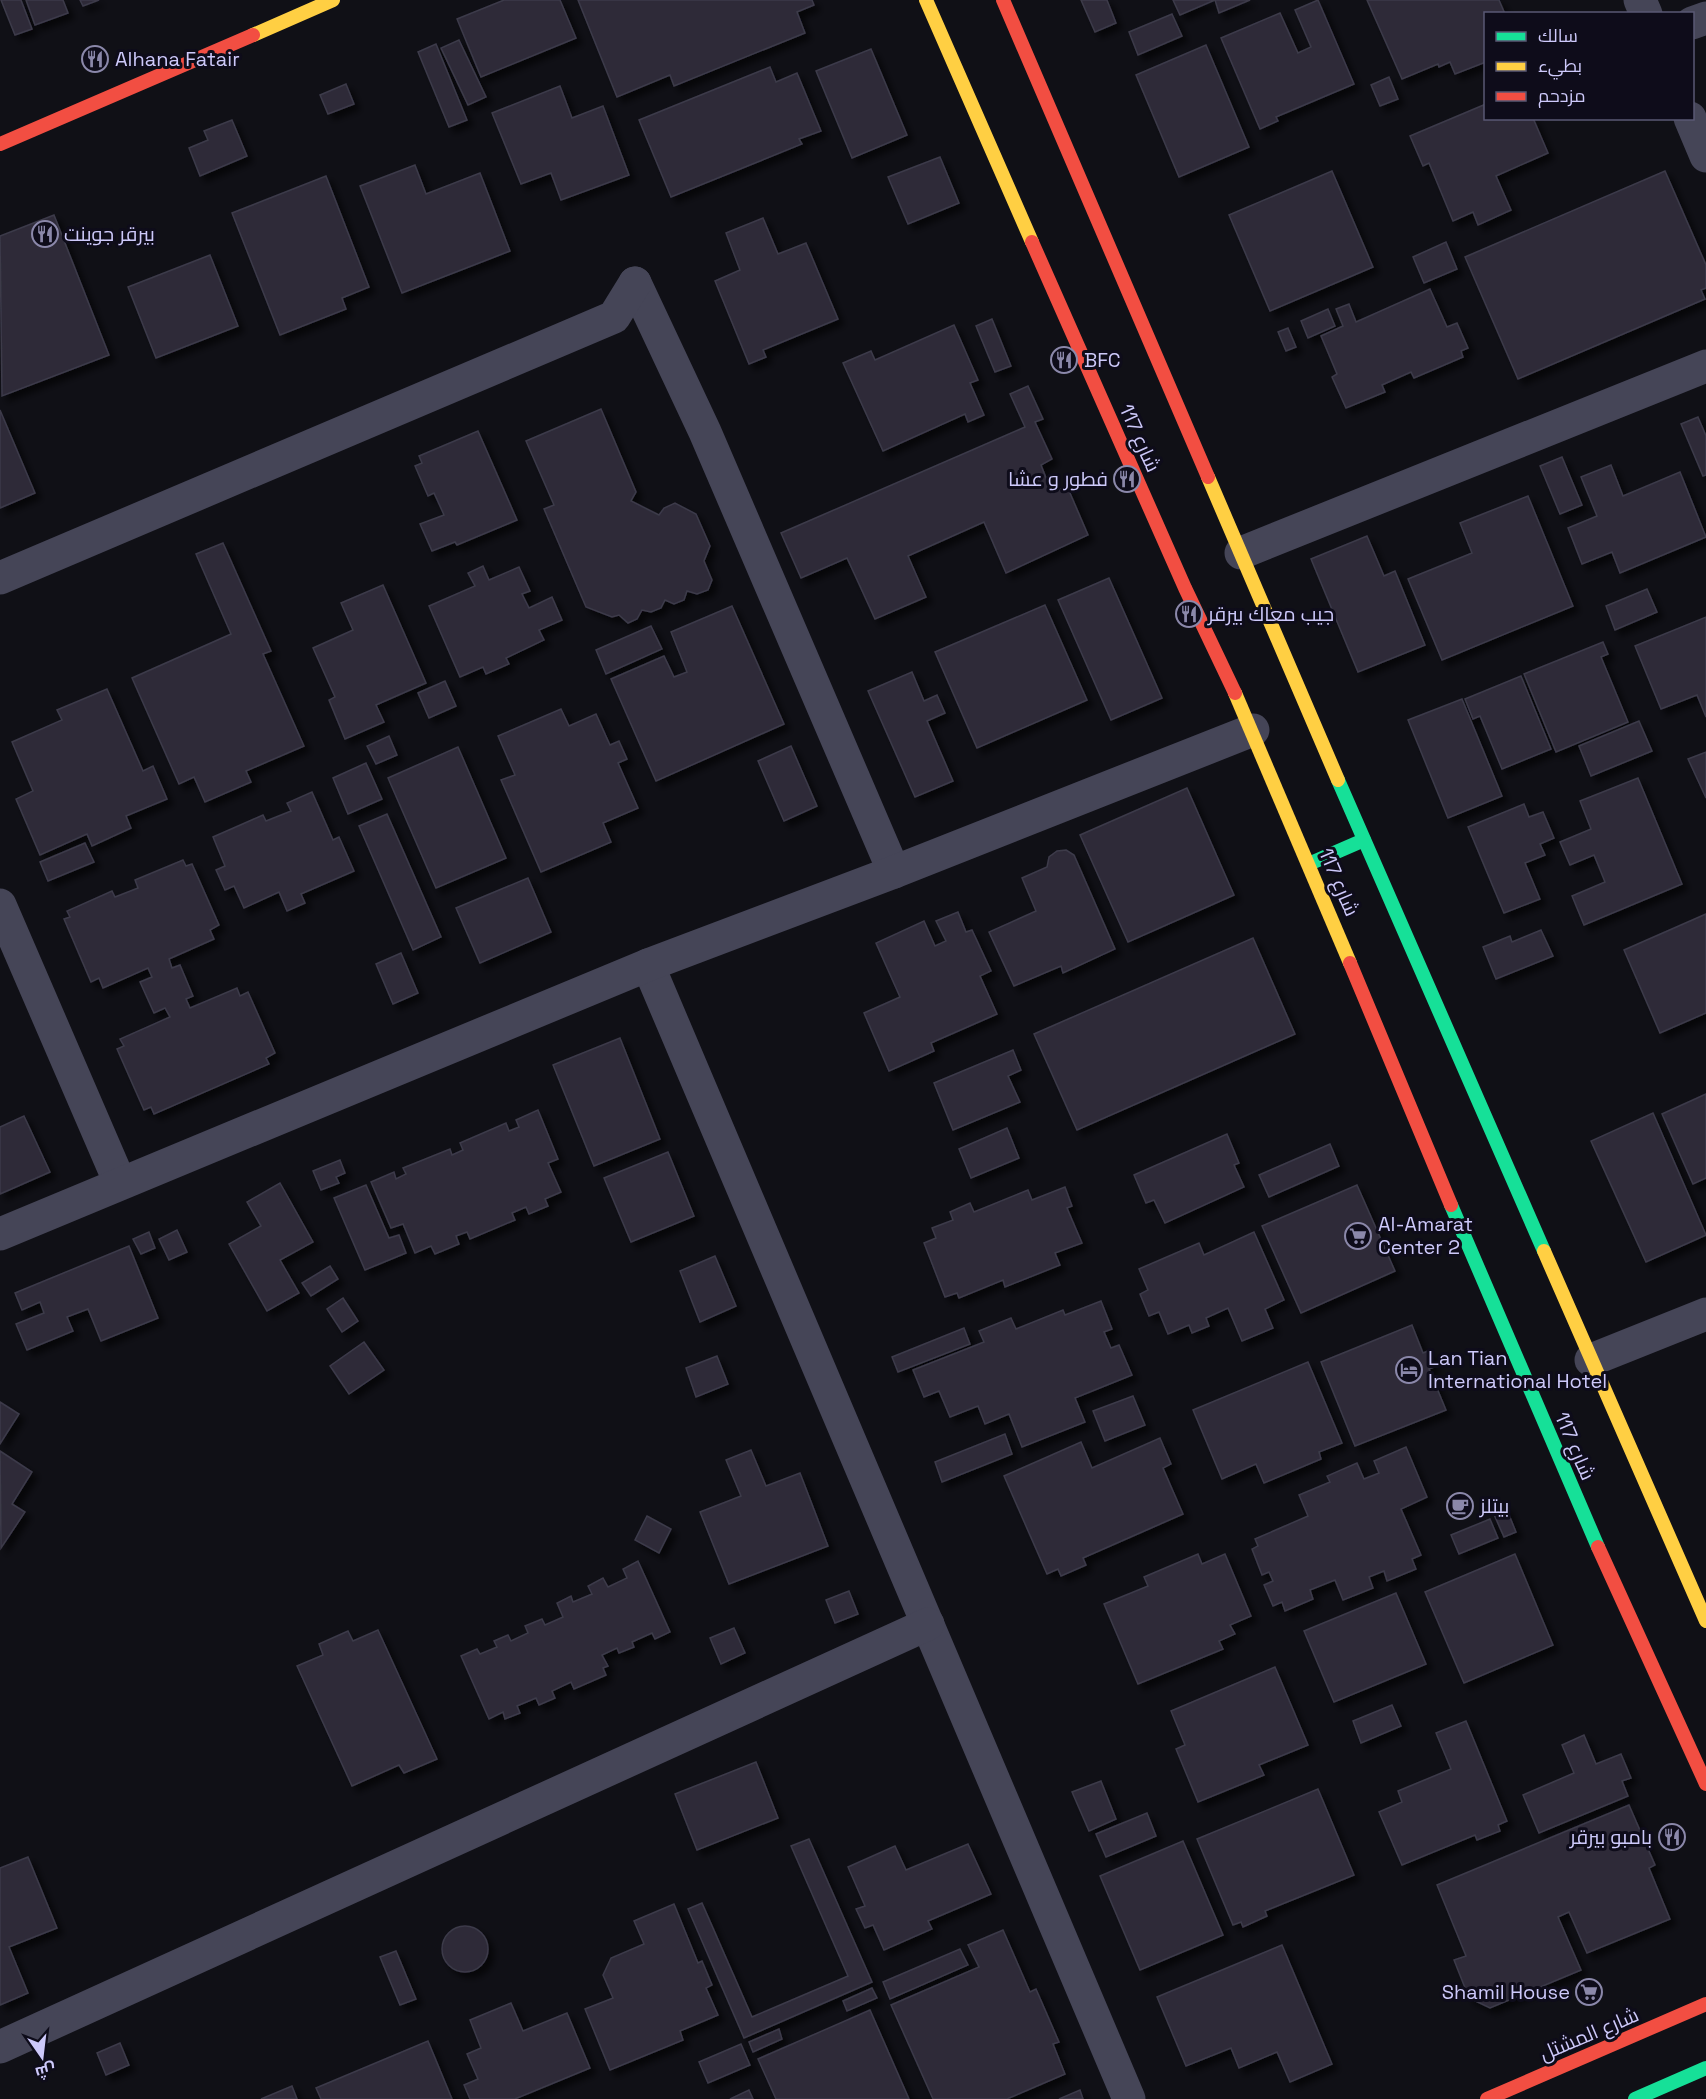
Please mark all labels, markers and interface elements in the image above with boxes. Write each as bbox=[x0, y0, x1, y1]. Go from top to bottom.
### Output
legend bbox=[1484, 12, 1694, 120]
text: سالك bbox=[1538, 24, 1578, 47]
restaurant icon: Alhana Fatair bbox=[80, 44, 110, 74]
place label: Alhana Fatair bbox=[115, 46, 240, 72]
text: بطيء bbox=[1538, 54, 1582, 80]
text: مزدحم bbox=[1538, 84, 1586, 108]
restaurant icon: بيرقر جوينت bbox=[30, 219, 60, 249]
place label: بيرقر جوينت bbox=[64, 221, 155, 247]
restaurant icon: BFC bbox=[1049, 345, 1079, 375]
place label: BFC bbox=[1084, 347, 1121, 373]
street label: شارع 117 bbox=[1113, 400, 1166, 477]
restaurant icon: فطور و عشا bbox=[1112, 464, 1142, 494]
place label: فطور و عشا bbox=[1008, 466, 1108, 492]
restaurant icon: جيب معاك بيرقر bbox=[1174, 599, 1204, 629]
place label: جيب معاك بيرقر bbox=[1207, 601, 1334, 627]
street label: شارع 117 bbox=[1312, 844, 1365, 921]
place label: Al-Amarat Center 2 bbox=[1378, 1211, 1473, 1260]
supermarket icon: Al-Amarat Center 2 bbox=[1343, 1221, 1373, 1251]
place label: Lan Tian International Hotel bbox=[1428, 1345, 1607, 1394]
hotel icon: Lan Tian International Hotel bbox=[1394, 1355, 1424, 1385]
street label: شارع 117 bbox=[1548, 1408, 1601, 1485]
cafe icon: بيتلز bbox=[1445, 1491, 1475, 1521]
place label: بيتلز bbox=[1479, 1493, 1509, 1519]
restaurant icon: بامبو بيرقر bbox=[1657, 1822, 1687, 1852]
place label: بامبو بيرقر bbox=[1569, 1824, 1652, 1850]
supermarket icon: Shamil House bbox=[1574, 1977, 1604, 2007]
place label: Shamil House bbox=[1442, 1979, 1570, 2005]
street label: شارع المشتل bbox=[1535, 2001, 1643, 2067]
north arrow bbox=[12, 2027, 72, 2087]
text: ش bbox=[33, 2058, 58, 2084]

